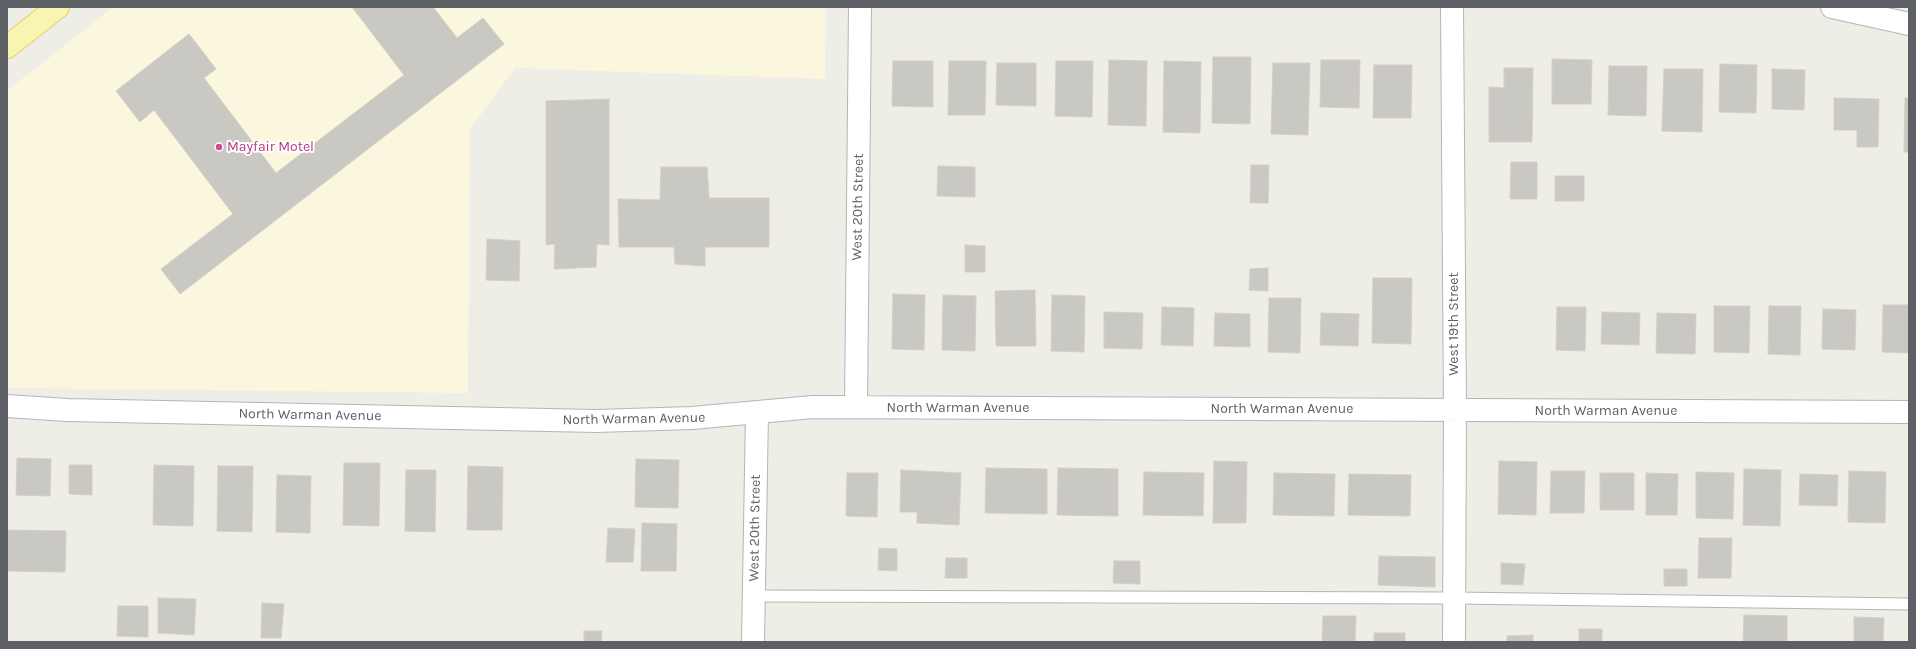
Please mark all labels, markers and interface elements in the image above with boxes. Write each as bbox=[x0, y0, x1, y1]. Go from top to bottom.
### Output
place label: Mayfair Motel bbox=[227, 139, 314, 155]
marker: Mayfair Motel bbox=[214, 142, 224, 152]
street label: West 20th Street bbox=[849, 153, 867, 261]
street label: West 19th Street bbox=[1446, 272, 1462, 376]
street label: North Warman Avenue bbox=[887, 400, 1029, 416]
street label: North Warman Avenue bbox=[1211, 401, 1353, 417]
street label: North Warman Avenue bbox=[1535, 403, 1677, 419]
street label: North Warman Avenue bbox=[238, 405, 382, 425]
street label: North Warman Avenue bbox=[562, 409, 706, 429]
street label: West 20th Street bbox=[746, 474, 764, 582]

